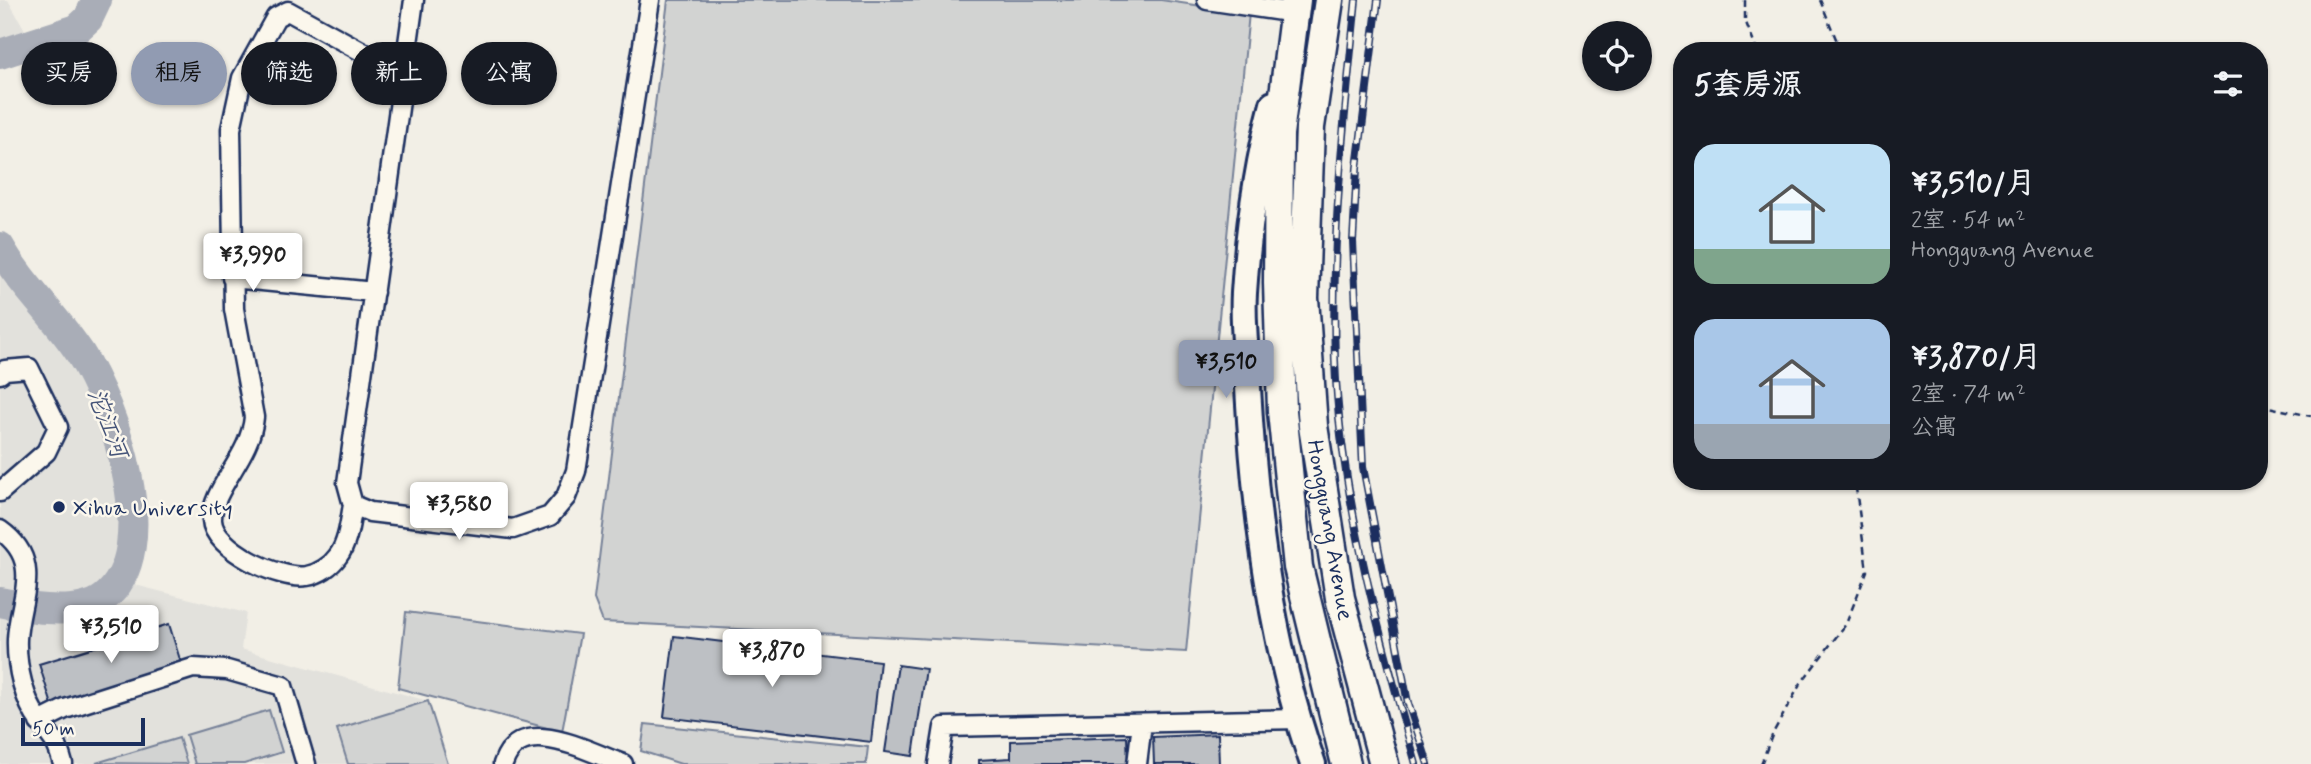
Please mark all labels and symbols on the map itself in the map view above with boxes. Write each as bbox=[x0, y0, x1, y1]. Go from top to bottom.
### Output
pin: ¥3,990 bbox=[196, 233, 310, 293]
pin: ¥3,510 bbox=[1169, 340, 1283, 400]
water label: 沱江河 bbox=[79, 384, 135, 466]
street label: Hongguang Avenue bbox=[1296, 438, 1360, 623]
pin: ¥3,580 bbox=[402, 482, 516, 542]
place label: Xihua University bbox=[73, 494, 233, 524]
marker: Xihua University bbox=[51, 499, 67, 515]
pin: ¥3,510 bbox=[54, 606, 168, 665]
pin: ¥3,870 bbox=[715, 630, 829, 689]
scale bar bbox=[21, 715, 145, 747]

